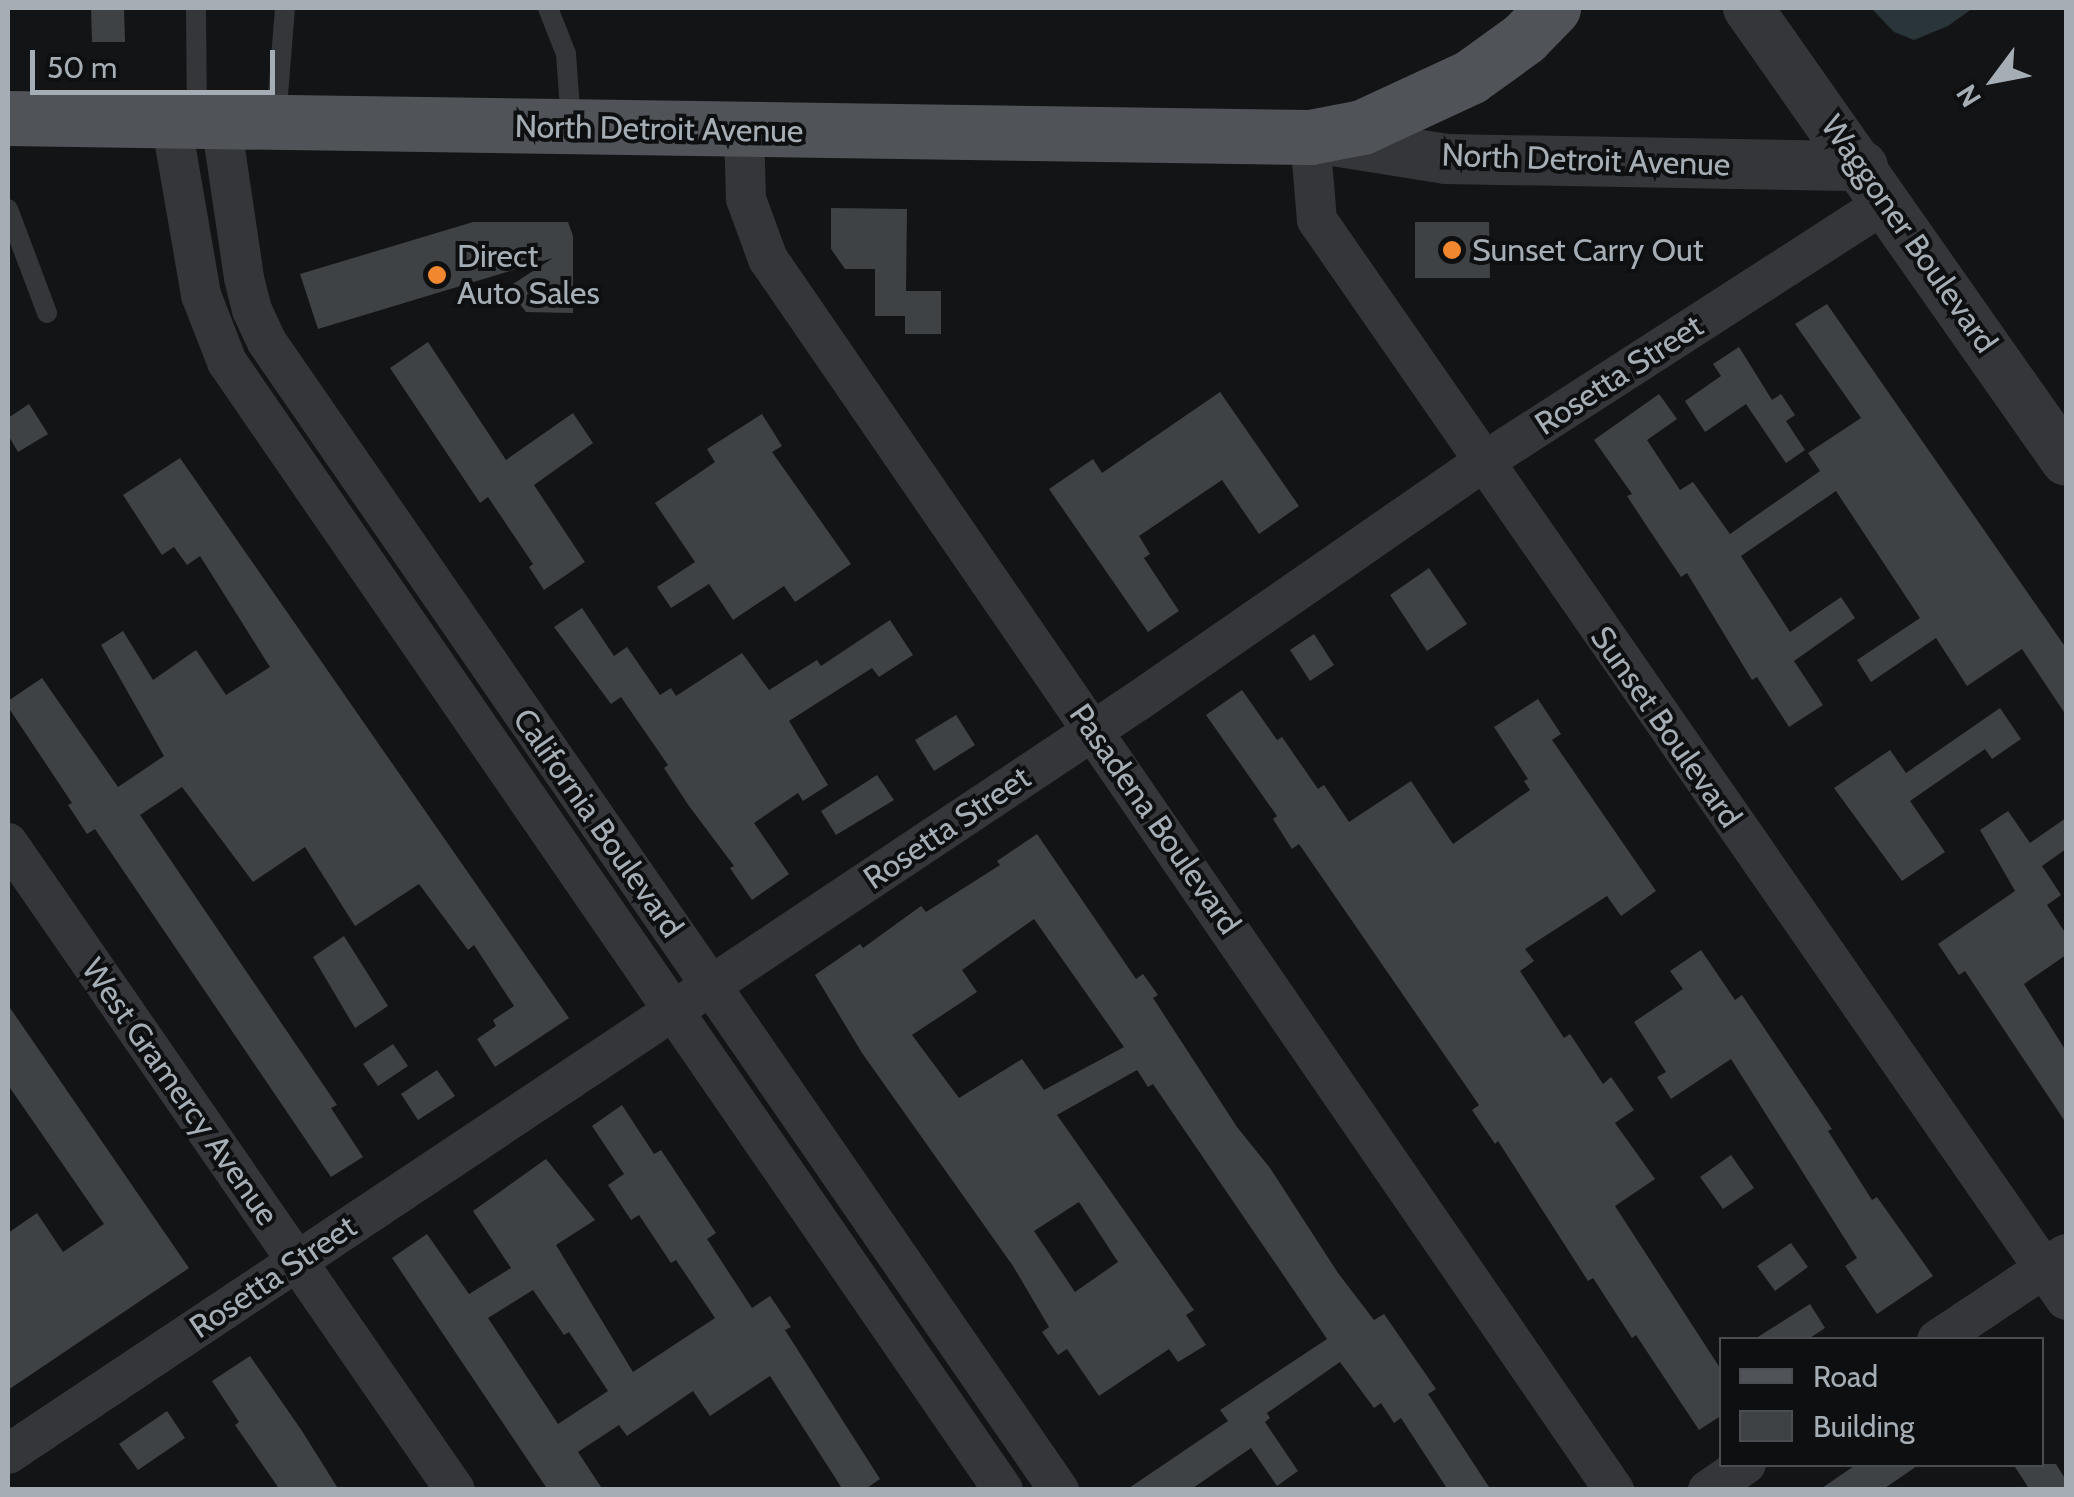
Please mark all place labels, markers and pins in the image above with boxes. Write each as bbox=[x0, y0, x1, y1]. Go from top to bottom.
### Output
place label: Sunset Carry Out bbox=[1472, 231, 1703, 269]
place label: Direct Auto Sales bbox=[457, 238, 600, 313]
marker: Sunset Carry Out bbox=[1441, 239, 1463, 261]
marker: Direct Auto Sales bbox=[426, 264, 448, 286]

